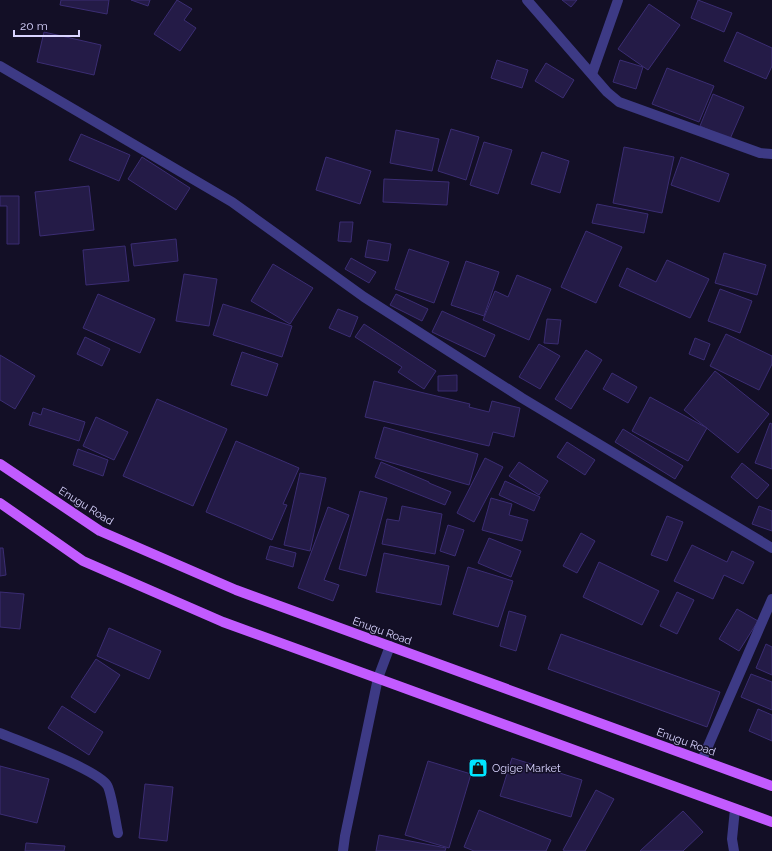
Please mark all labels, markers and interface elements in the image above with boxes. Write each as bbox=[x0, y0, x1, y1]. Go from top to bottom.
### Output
scale bar bbox=[14, 12, 79, 38]
text: 20 m bbox=[20, 19, 48, 33]
street label: Enugu Road bbox=[56, 484, 116, 528]
street label: Enugu Road bbox=[351, 614, 414, 648]
street label: Enugu Road bbox=[655, 725, 718, 759]
shop icon: Ogige Market bbox=[467, 757, 489, 779]
place label: Ogige Market bbox=[492, 762, 561, 775]

